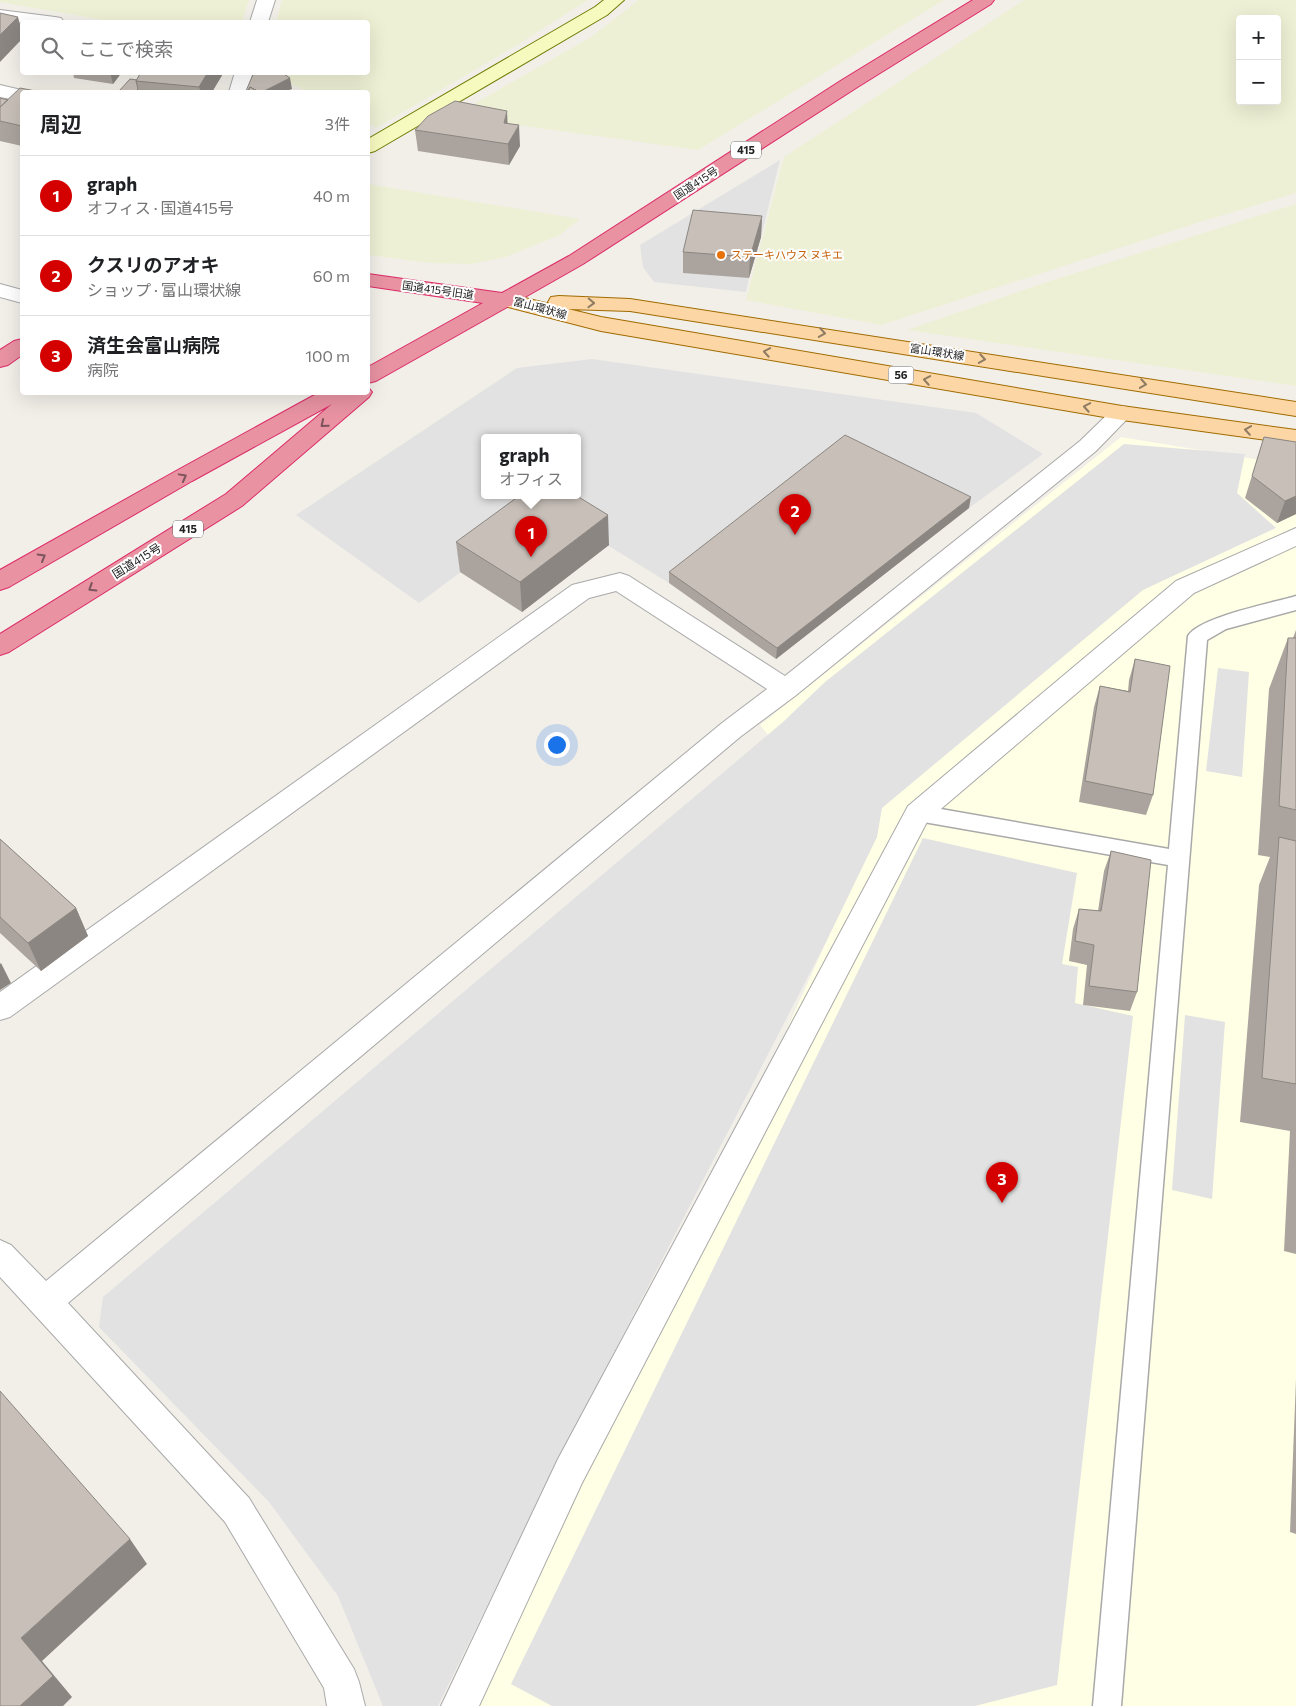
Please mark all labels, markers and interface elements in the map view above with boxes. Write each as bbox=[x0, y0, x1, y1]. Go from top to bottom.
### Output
map controls bbox=[1236, 15, 1281, 105]
button: + bbox=[1236, 15, 1281, 60]
search box bbox=[20, 20, 370, 75]
icon: search bbox=[38, 34, 66, 62]
text: ここで検索 bbox=[78, 37, 173, 60]
button: − bbox=[1236, 60, 1281, 105]
text: 周辺 bbox=[40, 111, 82, 136]
text: 3件 bbox=[325, 114, 350, 133]
road number: 415 bbox=[731, 142, 761, 158]
street label: 国道415号 bbox=[671, 163, 720, 202]
text: graph bbox=[87, 172, 137, 195]
text: 1 bbox=[52, 186, 60, 205]
text: 40 m bbox=[313, 186, 350, 205]
text: オフィス · 国道415号 bbox=[87, 198, 234, 217]
place label: ステーキハウス ヌキエ bbox=[731, 248, 843, 261]
marker: ステーキハウス ヌキエ bbox=[715, 249, 727, 261]
text: クスリのアオキ bbox=[87, 253, 219, 276]
text: 2 bbox=[51, 266, 61, 285]
text: 60 m bbox=[313, 266, 350, 285]
street label: 国道415号旧道 bbox=[401, 278, 475, 301]
text: ショップ · 富山環状線 bbox=[87, 280, 241, 299]
street label: 富山環状線 bbox=[512, 294, 568, 321]
one-way arrow bbox=[588, 298, 596, 308]
one-way arrow bbox=[817, 328, 826, 338]
text: 済生会富山病院 bbox=[87, 333, 220, 356]
street label: 富山環状線 bbox=[909, 341, 965, 362]
text: 3 bbox=[51, 346, 61, 365]
text: 100 m bbox=[305, 346, 350, 365]
one-way arrow bbox=[762, 348, 771, 358]
one-way arrow bbox=[978, 353, 987, 363]
text: 病院 bbox=[87, 360, 119, 379]
road number: 56 bbox=[888, 366, 914, 384]
one-way arrow bbox=[922, 375, 931, 385]
one-way arrow bbox=[1138, 379, 1147, 389]
one-way arrow bbox=[1083, 402, 1091, 412]
one-way arrow bbox=[321, 418, 330, 427]
one-way arrow bbox=[1243, 426, 1252, 436]
popup bbox=[481, 434, 581, 499]
text: graph bbox=[499, 443, 550, 466]
text: オフィス bbox=[499, 469, 563, 488]
one-way arrow bbox=[178, 473, 187, 483]
pin: 2 bbox=[779, 494, 811, 535]
pin: 1 bbox=[515, 516, 547, 557]
road number: 415 bbox=[173, 520, 203, 538]
street label: 国道415号 bbox=[109, 540, 163, 581]
one-way arrow bbox=[37, 554, 46, 564]
one-way arrow bbox=[89, 582, 98, 592]
your location bbox=[544, 732, 570, 758]
pin: 3 bbox=[986, 1162, 1018, 1203]

